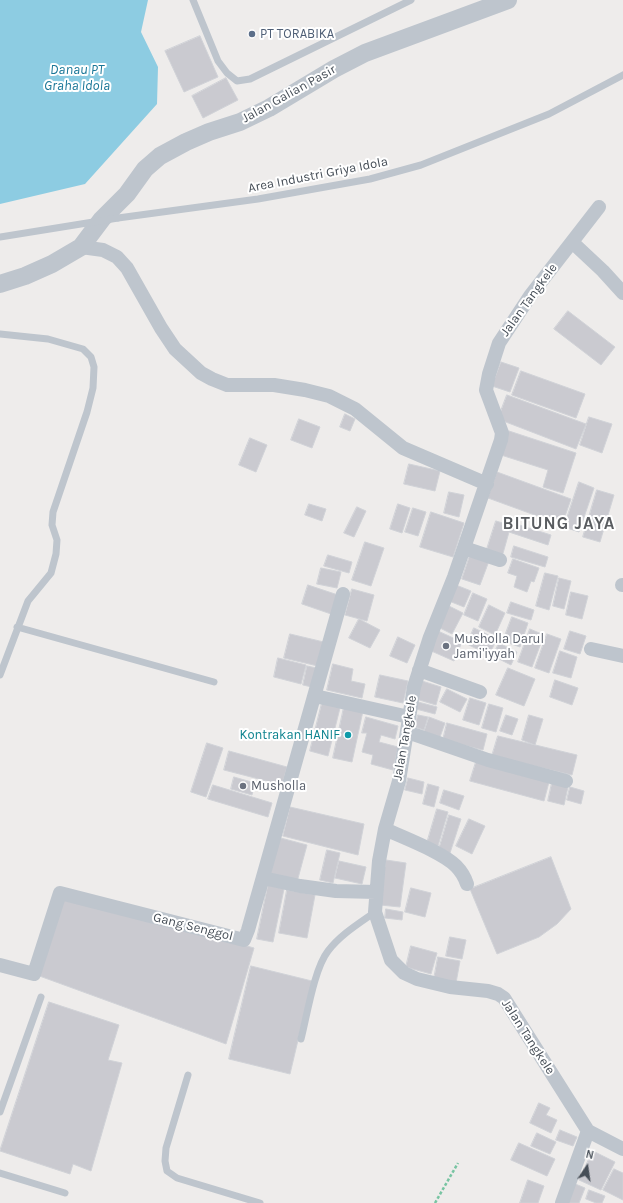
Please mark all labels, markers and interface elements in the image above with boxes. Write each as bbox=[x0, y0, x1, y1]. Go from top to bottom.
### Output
place label: PT TORABIKA bbox=[260, 26, 334, 42]
marker: PT TORABIKA bbox=[247, 29, 257, 39]
water label: Danau PT Graha Idola bbox=[44, 62, 110, 94]
street label: Jalan Galian Pasir bbox=[239, 62, 339, 126]
street label: Area Industri Griya Idola bbox=[247, 154, 389, 196]
street label: Jalan Tangkele bbox=[497, 261, 561, 339]
district label: BITUNG JAYA bbox=[503, 514, 615, 534]
place label: Musholla Darul Jami'iyyah bbox=[454, 631, 544, 662]
marker: Musholla Darul Jami'iyyah bbox=[441, 641, 451, 651]
street label: Jalan Tangkele bbox=[390, 694, 420, 782]
place label: Kontrakan HANIF bbox=[239, 727, 340, 743]
marker: Kontrakan HANIF bbox=[343, 730, 353, 740]
place label: Musholla bbox=[251, 778, 306, 794]
marker: Musholla bbox=[238, 781, 248, 791]
street label: Gang Senggol bbox=[152, 910, 234, 944]
street label: Jalan Tangkele bbox=[498, 997, 558, 1077]
north arrow bbox=[567, 1147, 607, 1187]
text: N bbox=[584, 1148, 595, 1162]

